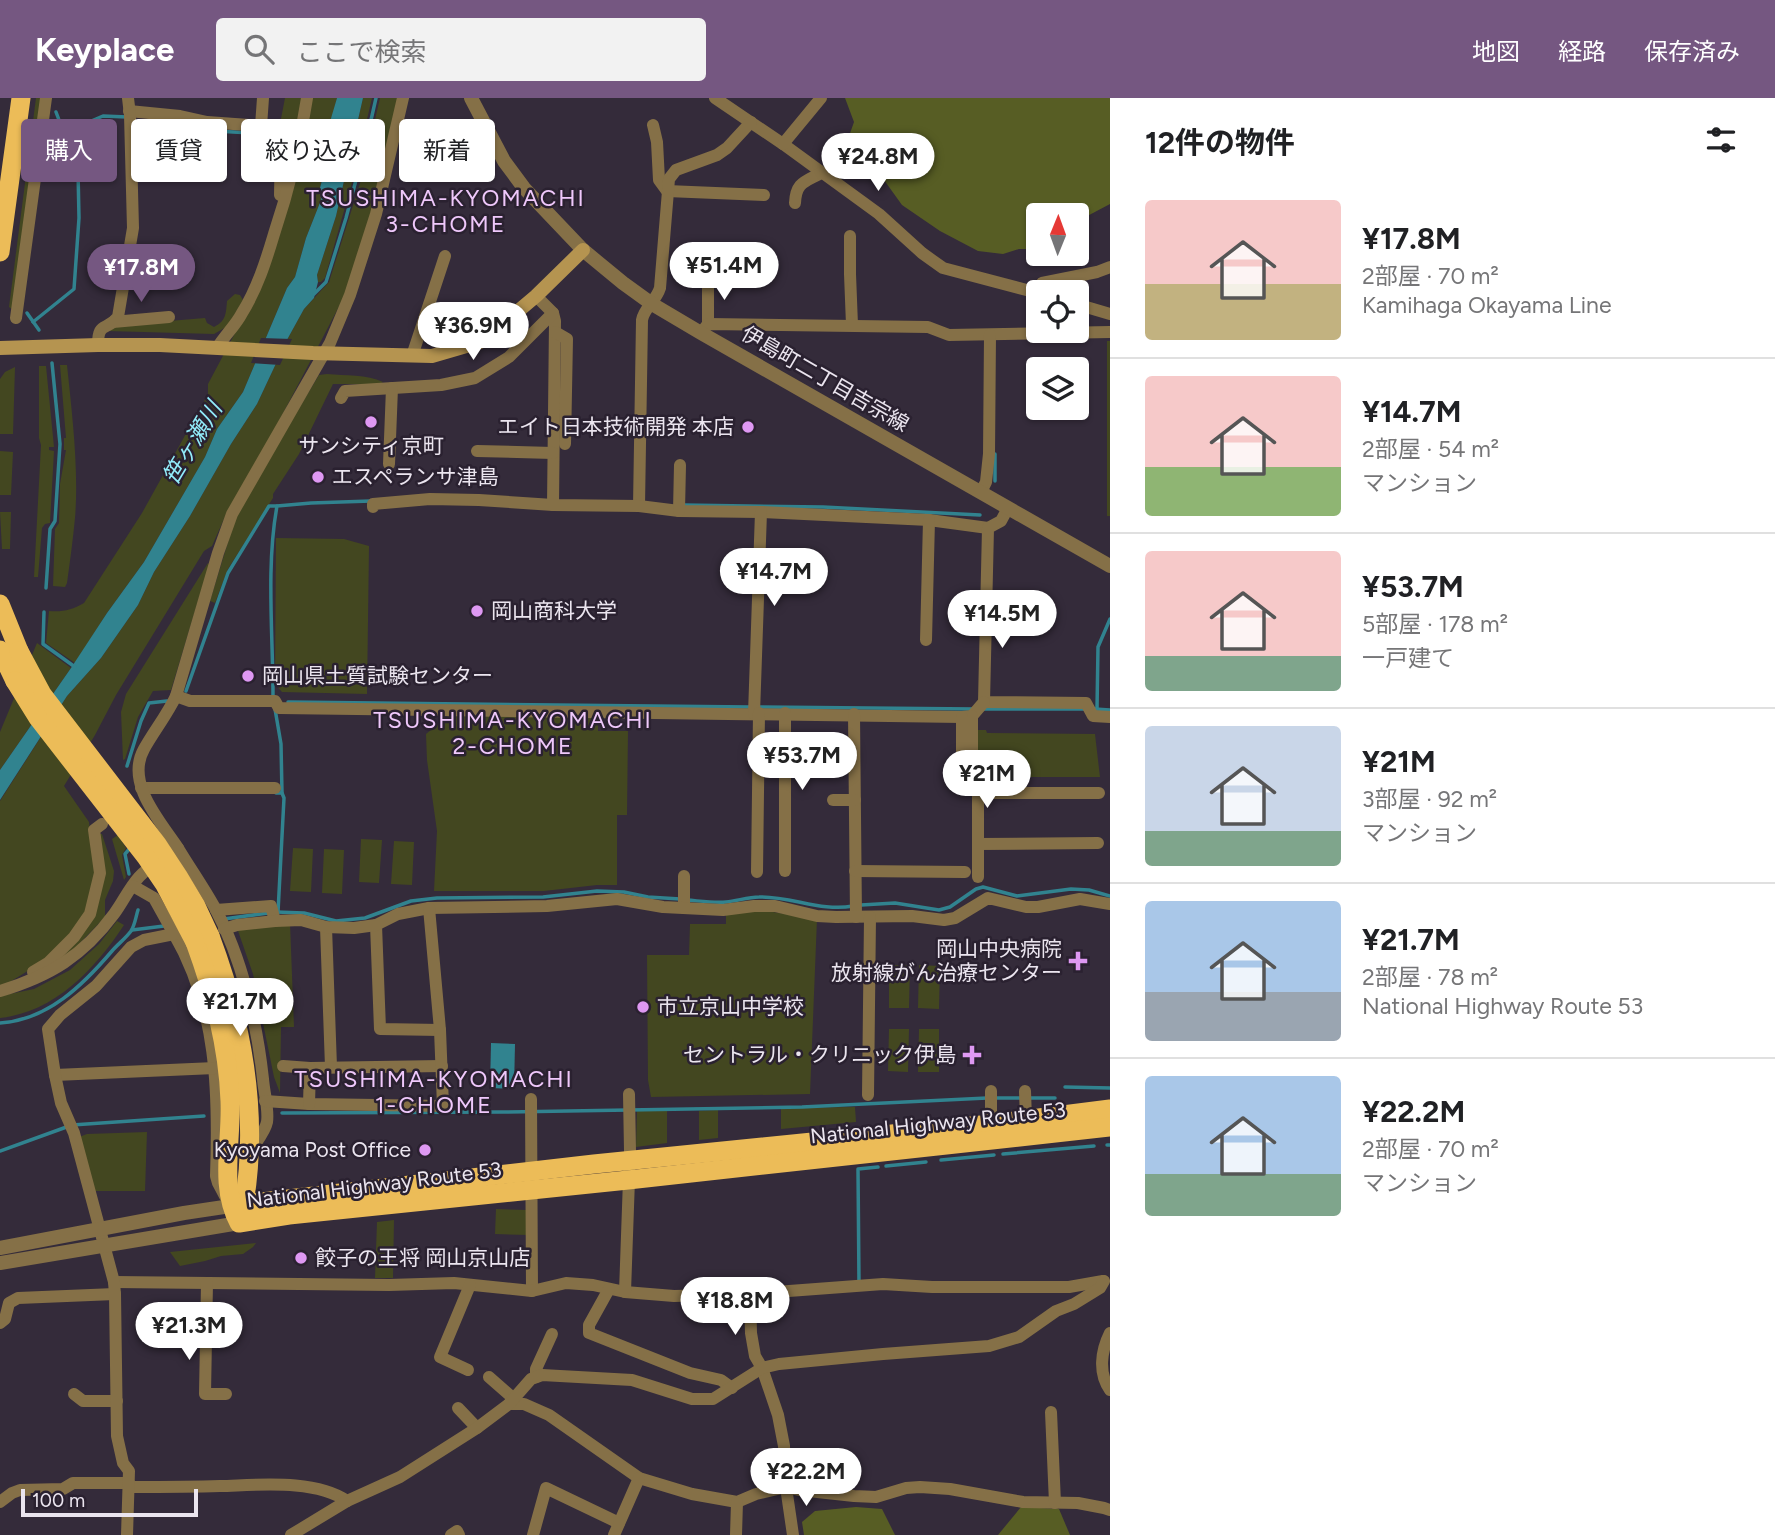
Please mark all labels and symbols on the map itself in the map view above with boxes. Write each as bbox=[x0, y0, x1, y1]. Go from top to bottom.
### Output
pin: ¥24.8M bbox=[821, 134, 935, 193]
district label: TSUSHIMA-KYOMACHI 3-CHOME bbox=[306, 184, 586, 238]
north arrow bbox=[1026, 203, 1088, 266]
pin: ¥51.4M bbox=[667, 242, 781, 302]
pin: ¥17.8M bbox=[84, 244, 198, 304]
pin: ¥36.9M bbox=[416, 302, 530, 362]
street label: 伊島町二丁目吉宗線 bbox=[737, 320, 913, 437]
water label: 笹ヶ瀬川 bbox=[156, 394, 229, 490]
marker: サンシティ京町 bbox=[363, 414, 379, 430]
place label: エイト日本技術開発 本店 bbox=[498, 414, 734, 439]
marker: エイト日本技術開発 本店 bbox=[740, 419, 756, 435]
place label: サンシティ京町 bbox=[298, 433, 444, 458]
place label: エスペランサ津島 bbox=[332, 464, 499, 489]
marker: エスペランサ津島 bbox=[310, 469, 326, 485]
pin: ¥14.7M bbox=[717, 548, 831, 608]
pin: ¥14.5M bbox=[945, 590, 1059, 650]
place label: 岡山商科大学 bbox=[491, 598, 617, 623]
marker: 岡山商科大学 bbox=[469, 603, 485, 619]
place label: 岡山県土質試験センター bbox=[262, 663, 493, 688]
marker: 岡山県土質試験センター bbox=[240, 668, 256, 684]
district label: TSUSHIMA-KYOMACHI 2-CHOME bbox=[373, 706, 653, 760]
pin: ¥53.7M bbox=[745, 732, 859, 792]
pin: ¥21M bbox=[946, 750, 1028, 810]
place label: 岡山中央病院 放射線がん治療センター bbox=[831, 936, 1062, 985]
marker: 岡山中央病院 放射線がん治療センター bbox=[1068, 951, 1088, 971]
pin: ¥21.7M bbox=[183, 978, 297, 1038]
place label: 市立京山中学校 bbox=[657, 994, 804, 1019]
marker: 市立京山中学校 bbox=[635, 999, 651, 1015]
place label: セントラル・クリニック伊島 bbox=[683, 1042, 956, 1067]
marker: セントラル・クリニック伊島 bbox=[962, 1045, 982, 1065]
district label: TSUSHIMA-KYOMACHI 1-CHOME bbox=[294, 1065, 574, 1119]
street label: National Highway Route 53 bbox=[809, 1097, 1067, 1148]
place label: Kyoyama Post Office bbox=[214, 1137, 411, 1162]
marker: Kyoyama Post Office bbox=[417, 1142, 433, 1158]
street label: National Highway Route 53 bbox=[245, 1156, 503, 1213]
place label: 餃子の王将 岡山京山店 bbox=[315, 1245, 530, 1270]
marker: 餃子の王将 岡山京山店 bbox=[293, 1250, 309, 1266]
pin: ¥18.8M bbox=[678, 1278, 792, 1337]
pin: ¥21.3M bbox=[132, 1302, 246, 1362]
pin: ¥22.2M bbox=[749, 1448, 863, 1508]
scale bar bbox=[21, 1486, 198, 1518]

